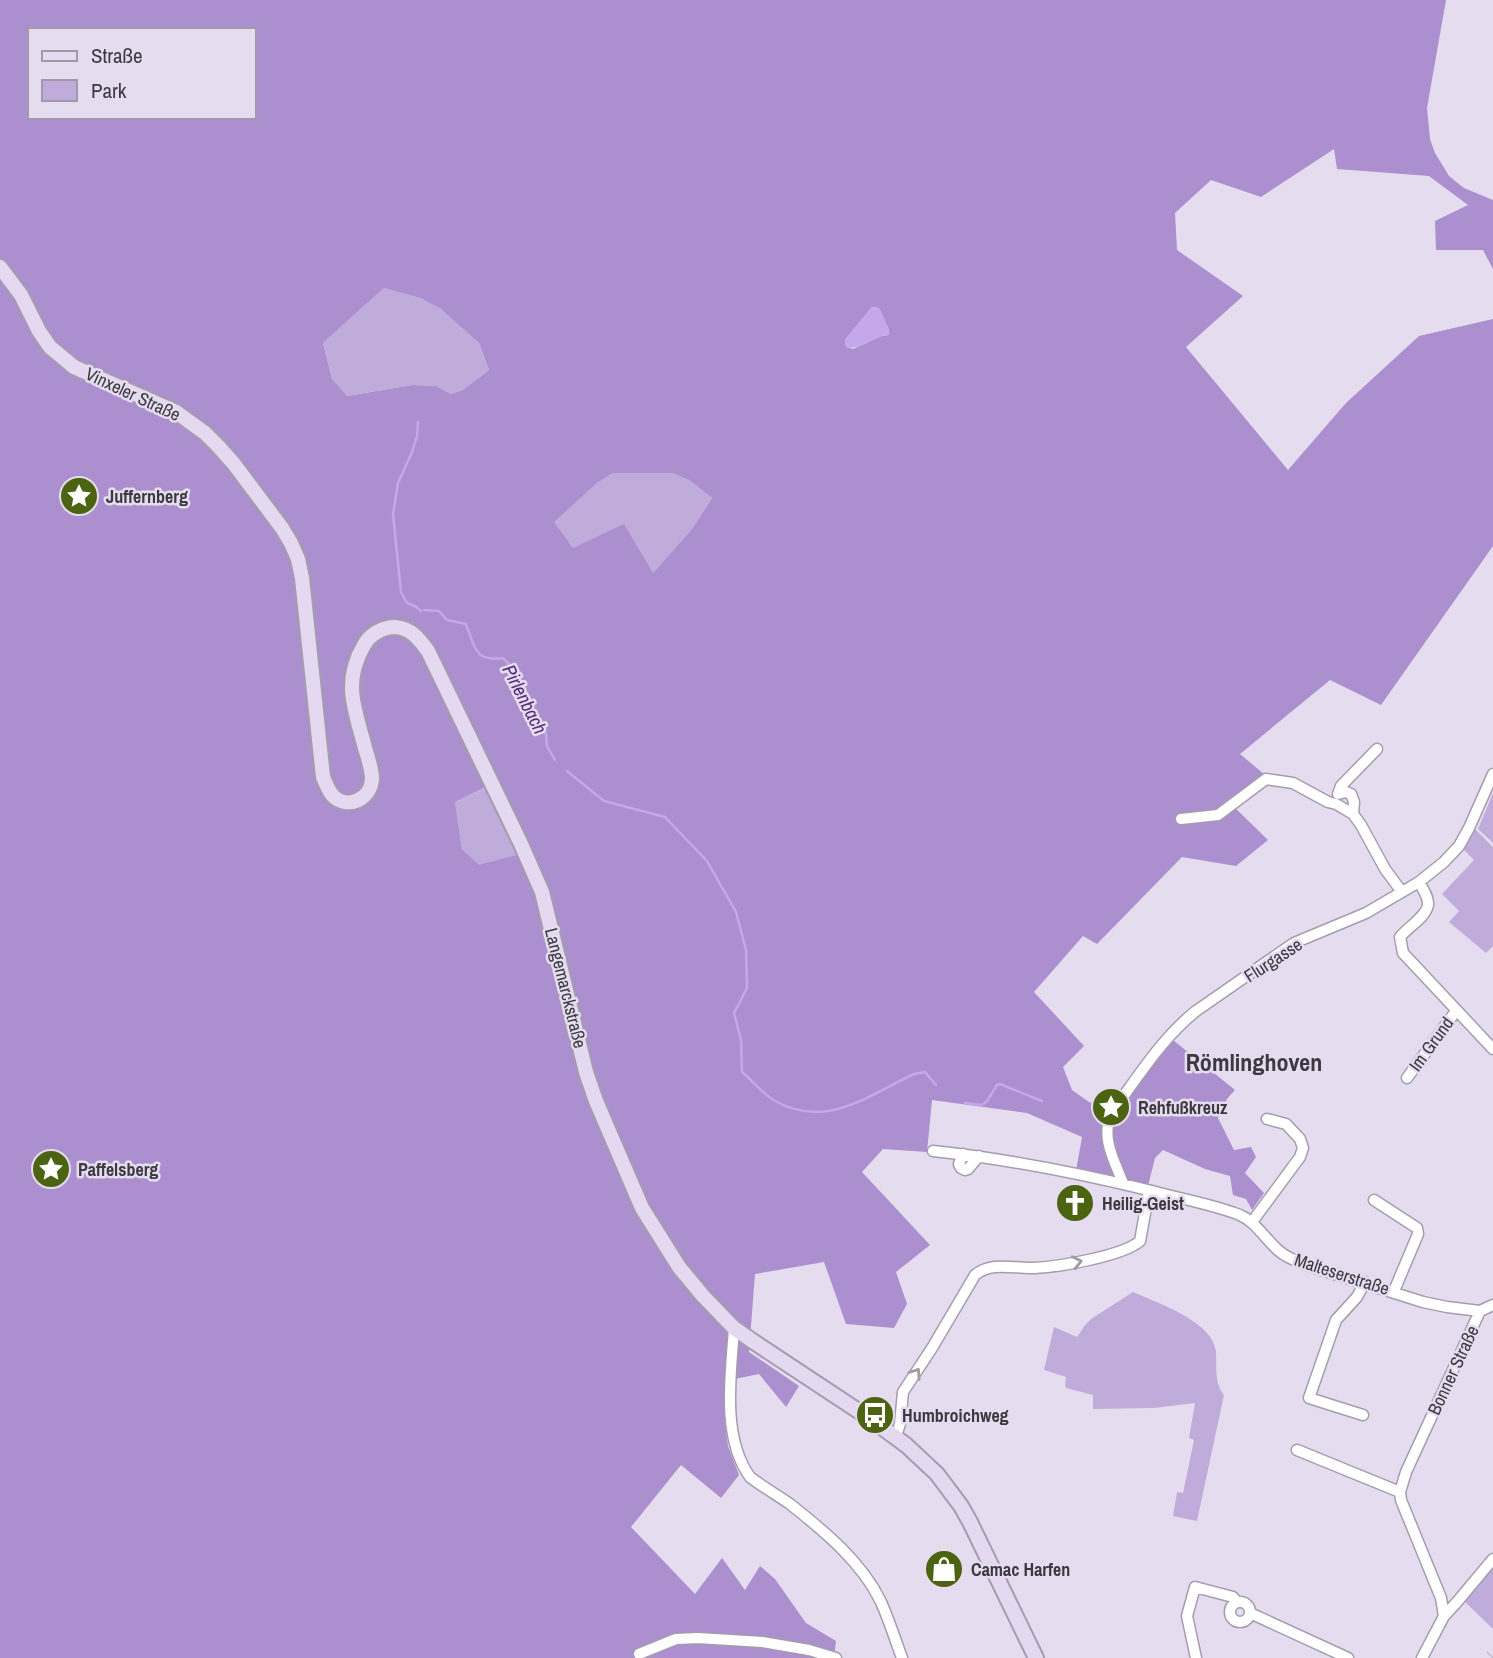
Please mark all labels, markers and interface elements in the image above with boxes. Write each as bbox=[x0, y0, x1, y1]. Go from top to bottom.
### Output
legend bbox=[28, 28, 256, 119]
text: Straße bbox=[91, 41, 143, 70]
text: Park bbox=[91, 76, 127, 105]
street label: Vinxeler Straße bbox=[81, 361, 185, 427]
place icon: Juffernberg bbox=[58, 475, 100, 517]
place label: Juffernberg bbox=[106, 484, 188, 509]
water label: Pirlenbach bbox=[497, 660, 553, 738]
street label: Langemarckstraße bbox=[539, 925, 593, 1051]
street label: Flurgasse bbox=[1239, 932, 1307, 988]
street label: Im Grund bbox=[1403, 1012, 1459, 1076]
district label: Römlinghoven bbox=[1186, 1046, 1322, 1078]
place icon: Rehfußkreuz bbox=[1090, 1086, 1132, 1128]
place label: Rehfußkreuz bbox=[1138, 1095, 1228, 1120]
place icon: Paffelsberg bbox=[30, 1148, 72, 1190]
place label: Paffelsberg bbox=[78, 1157, 158, 1182]
church icon: Heilig-Geist bbox=[1054, 1182, 1096, 1224]
place label: Heilig-Geist bbox=[1102, 1191, 1184, 1216]
street label: Malteserstraße bbox=[1291, 1247, 1393, 1301]
one-way arrow bbox=[1071, 1256, 1083, 1270]
street label: Bonner Straße bbox=[1421, 1321, 1485, 1419]
one-way arrow bbox=[908, 1367, 921, 1380]
bus stop icon: Humbroichweg bbox=[854, 1394, 896, 1436]
place label: Humbroichweg bbox=[902, 1403, 1009, 1428]
shop icon: Camac Harfen bbox=[923, 1548, 965, 1590]
place label: Camac Harfen bbox=[971, 1557, 1070, 1582]

